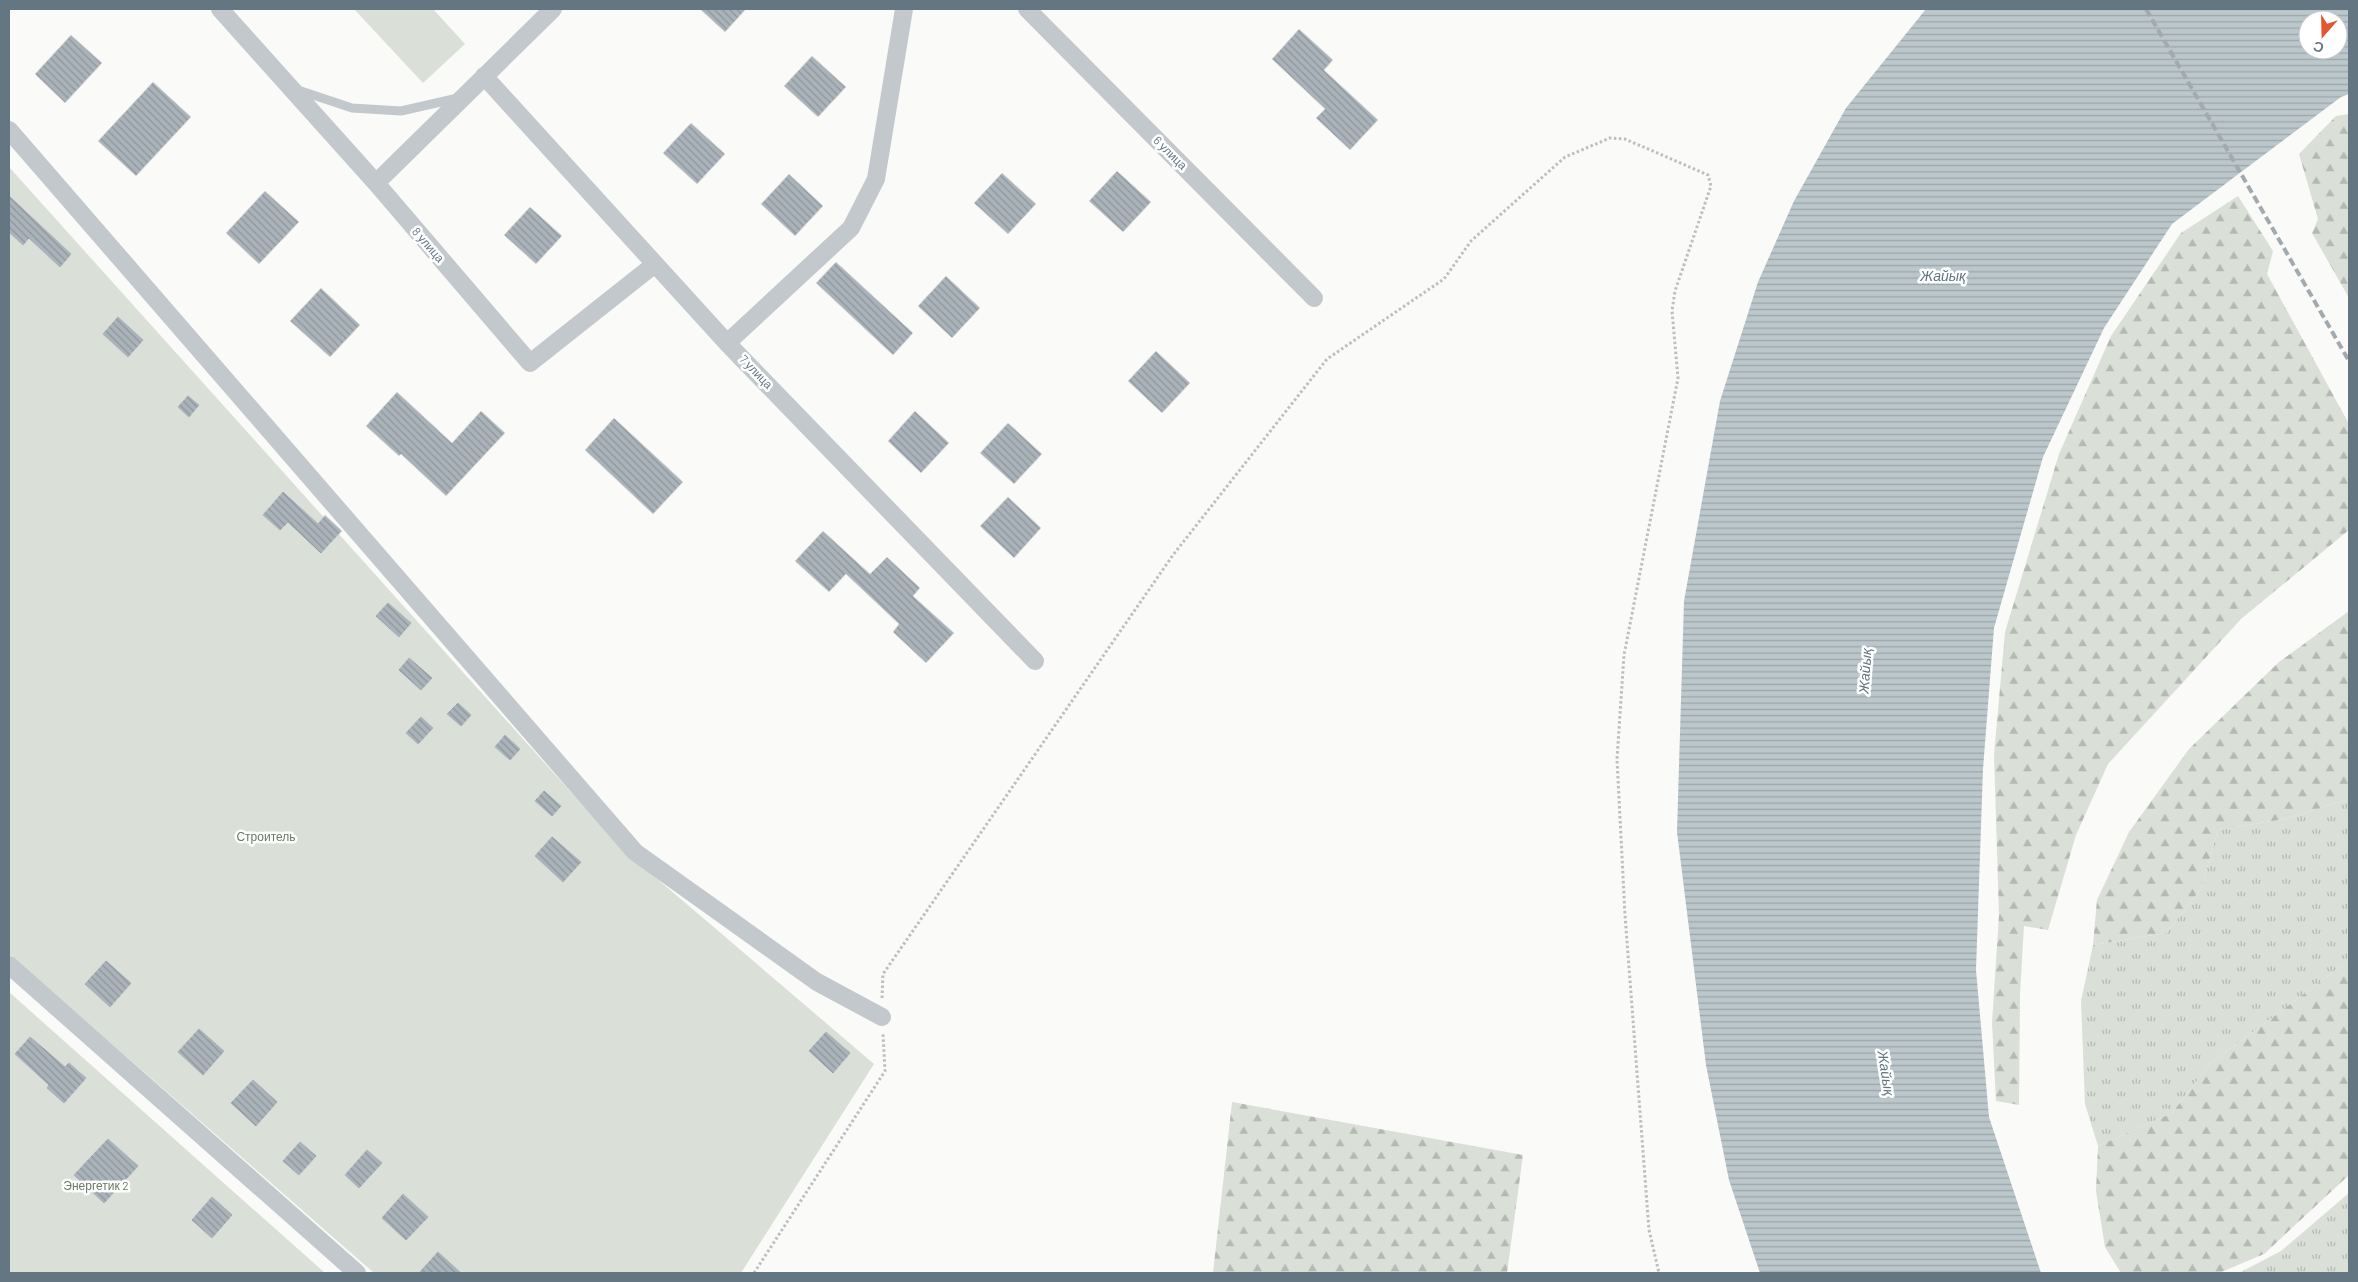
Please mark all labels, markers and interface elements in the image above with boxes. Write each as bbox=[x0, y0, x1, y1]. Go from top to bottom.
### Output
north arrow bbox=[2298, 10, 2348, 60]
text: С bbox=[2311, 38, 2326, 57]
street label: 6 улица bbox=[1150, 133, 1191, 173]
street label: 8 улица bbox=[409, 224, 448, 266]
water label: Жайық bbox=[1919, 267, 1967, 284]
street label: 7 улица bbox=[737, 352, 776, 392]
water label: Жайық bbox=[1854, 646, 1875, 695]
park label: Строитель bbox=[236, 829, 296, 844]
water label: Жайық bbox=[1874, 1048, 1899, 1098]
park label: Энергетик 2 bbox=[63, 1178, 129, 1193]

